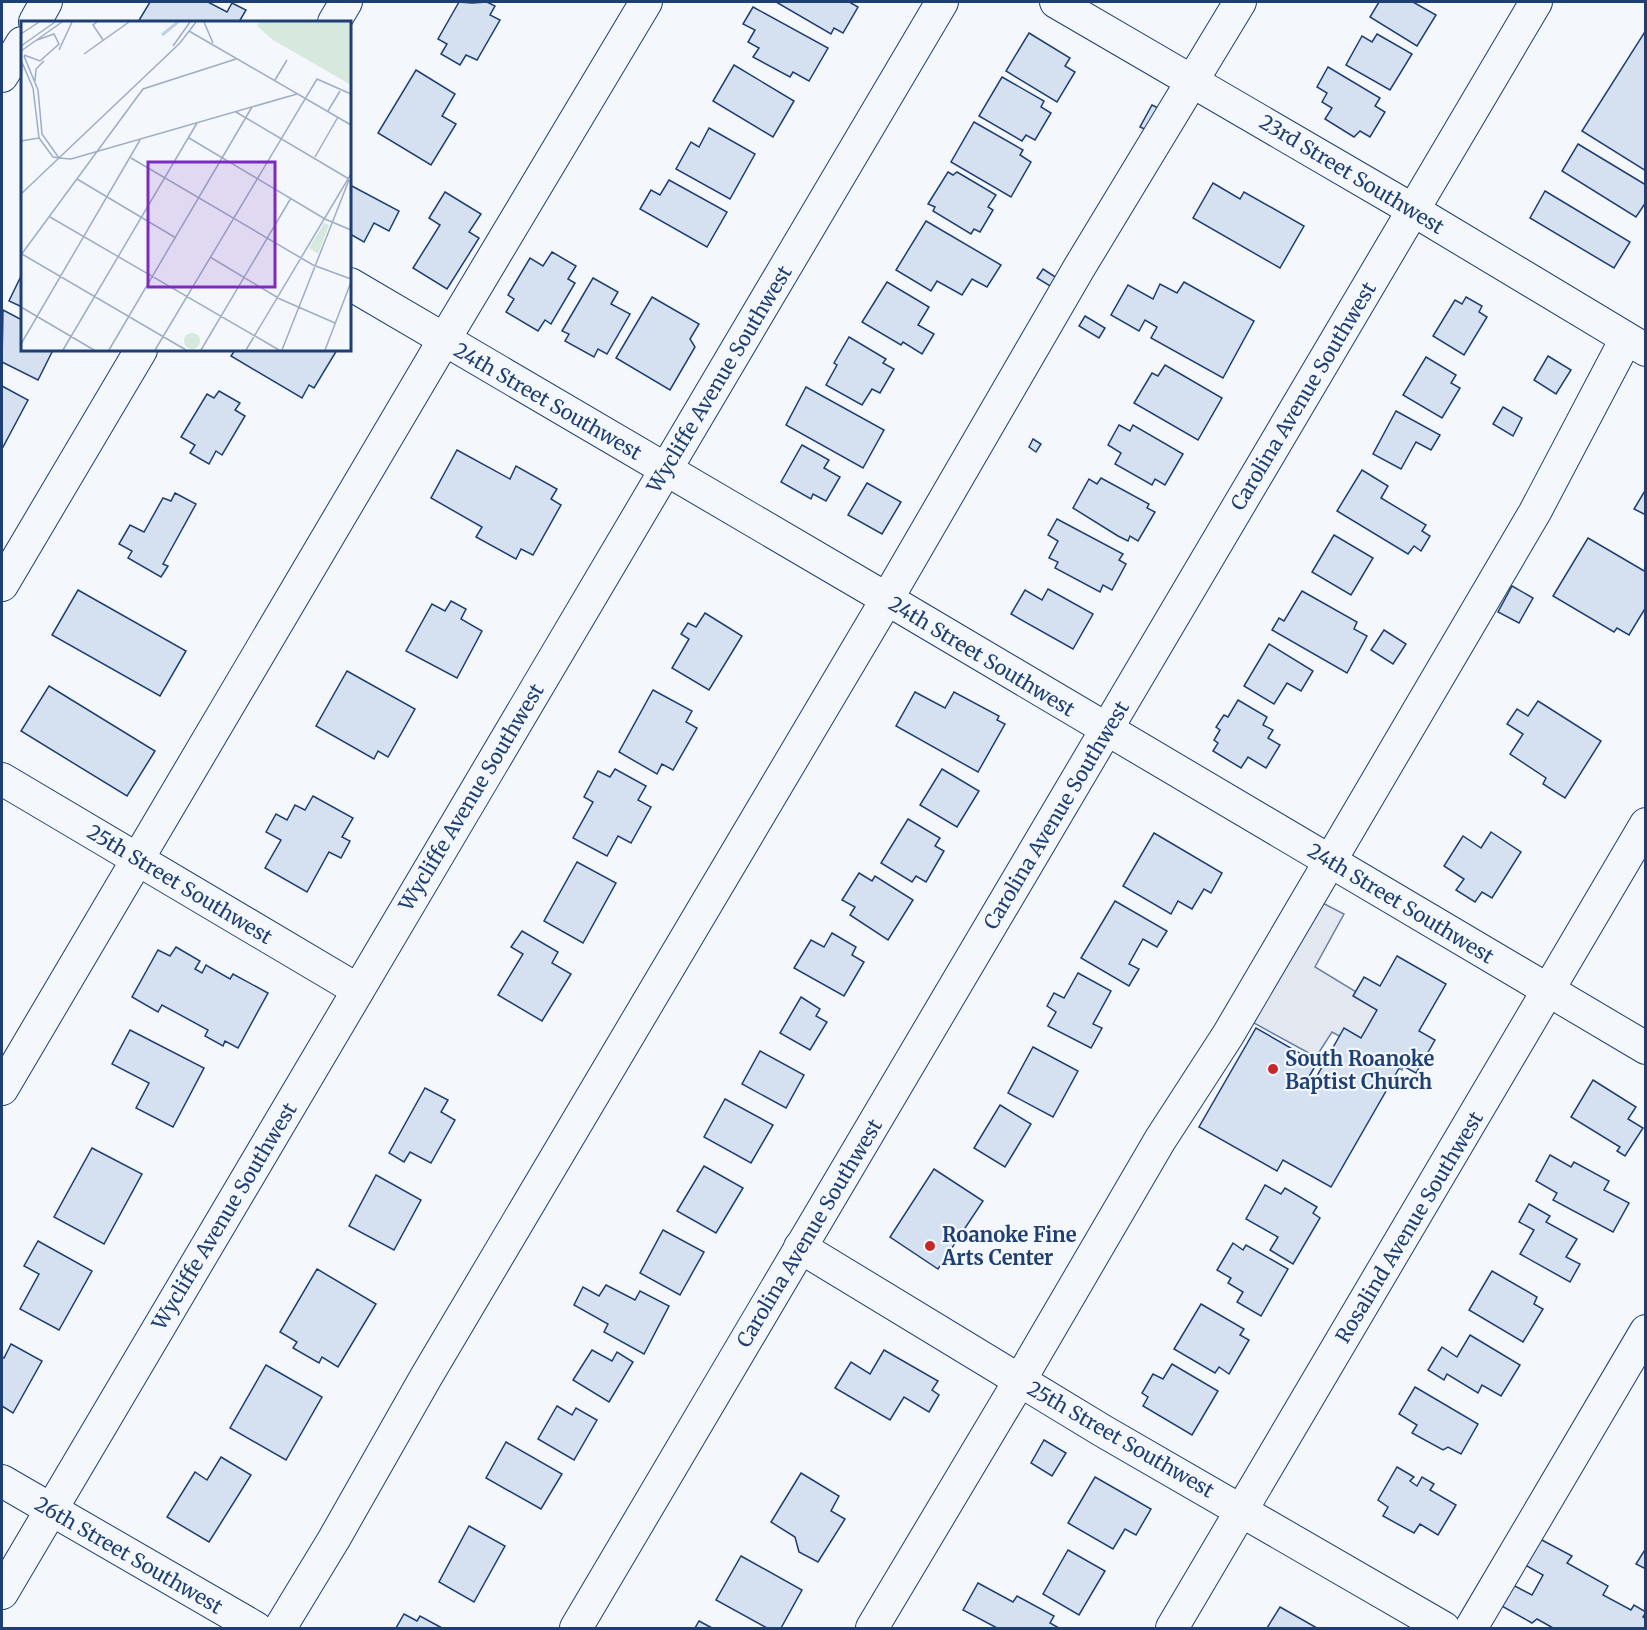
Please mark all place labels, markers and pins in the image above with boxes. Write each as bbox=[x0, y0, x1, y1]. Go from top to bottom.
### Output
place label: South Roanoke Baptist Church bbox=[1285, 1046, 1434, 1094]
marker: South Roanoke Baptist Church bbox=[1266, 1062, 1280, 1076]
place label: Roanoke Fine Arts Center bbox=[941, 1222, 1077, 1270]
marker: Roanoke Fine Arts Center bbox=[923, 1239, 937, 1253]

